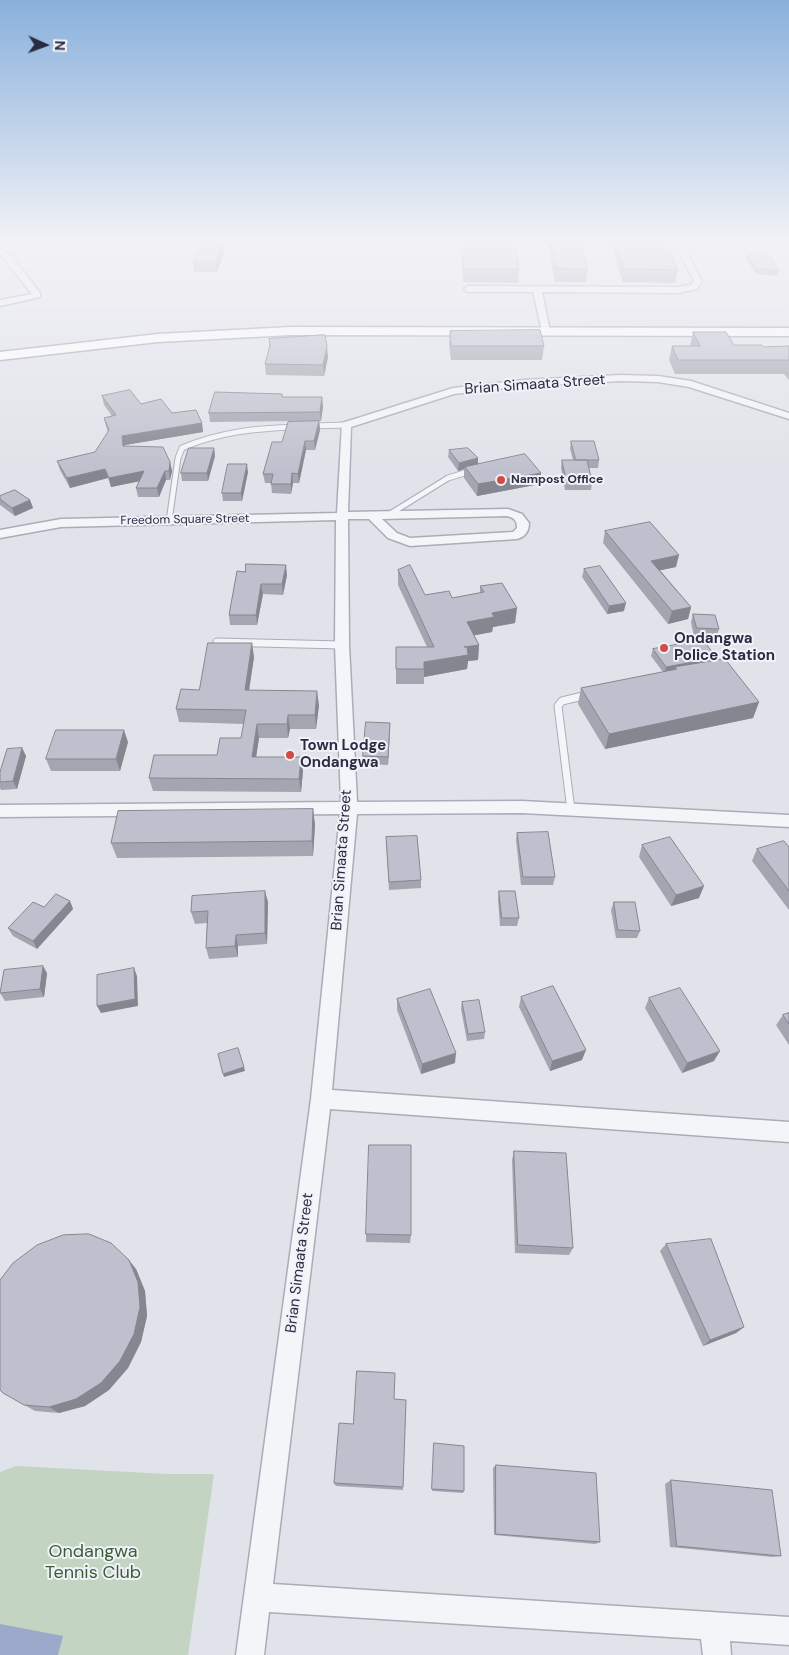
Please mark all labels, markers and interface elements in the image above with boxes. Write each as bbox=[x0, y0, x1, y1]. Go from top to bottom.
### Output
north arrow bbox=[20, 20, 70, 70]
text: N bbox=[51, 40, 69, 51]
street label: Brian Simaata Street bbox=[464, 371, 606, 399]
place label: Nampost Office bbox=[511, 473, 603, 487]
marker: Nampost Office bbox=[495, 474, 507, 486]
street label: Freedom Square Street bbox=[120, 512, 250, 528]
place label: Ondangwa Police Station bbox=[674, 630, 775, 665]
marker: Ondangwa Police Station bbox=[658, 642, 670, 654]
place label: Town Lodge Ondangwa bbox=[300, 737, 386, 772]
marker: Town Lodge Ondangwa bbox=[284, 749, 296, 761]
street label: Brian Simaata Street bbox=[328, 789, 356, 931]
street label: Brian Simaata Street bbox=[282, 1192, 318, 1334]
park label: Ondangwa Tennis Club bbox=[45, 1541, 141, 1584]

